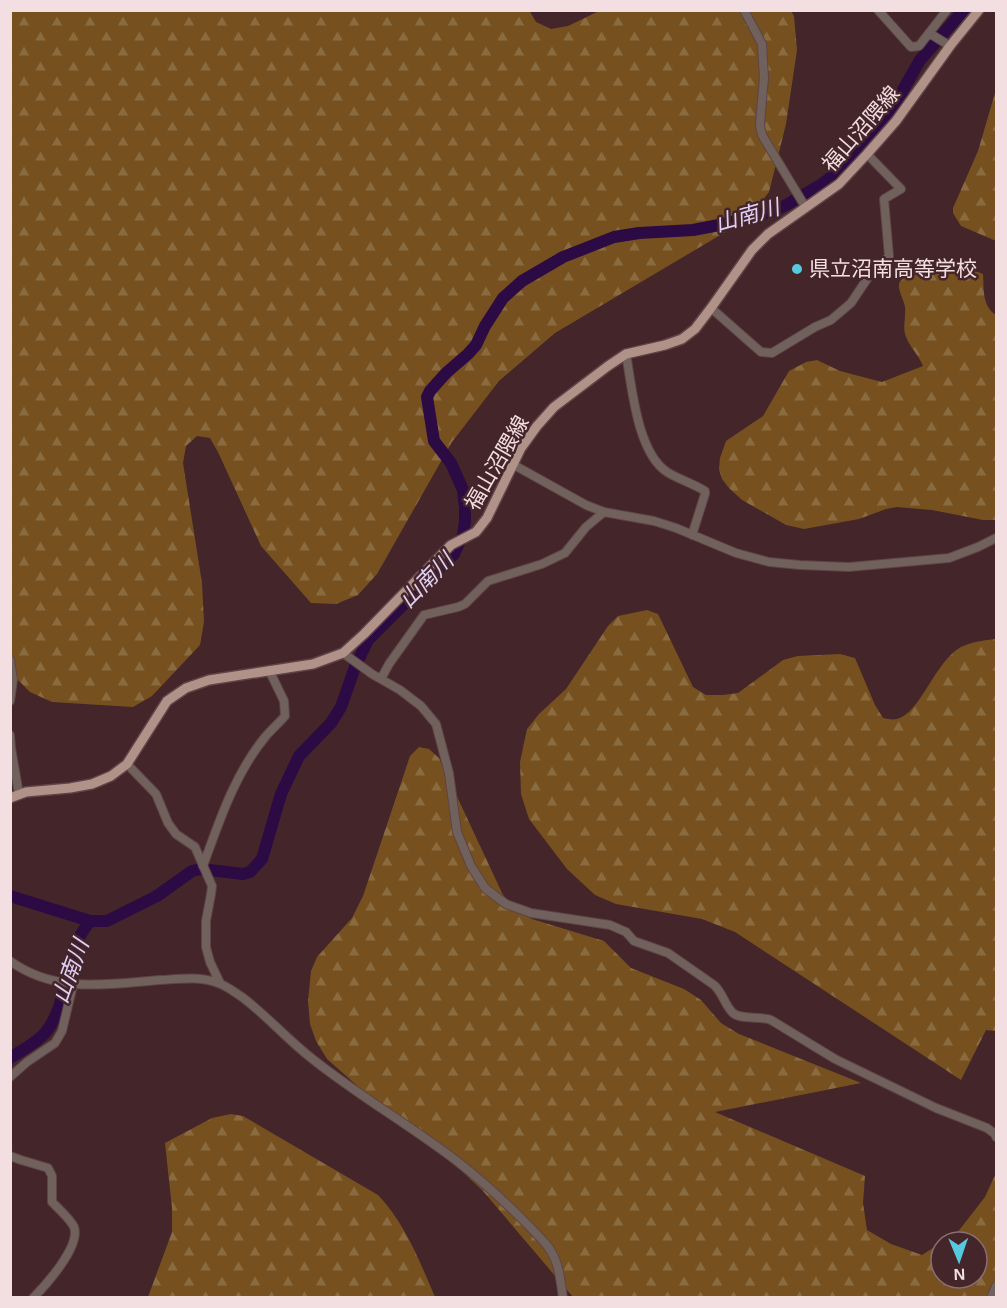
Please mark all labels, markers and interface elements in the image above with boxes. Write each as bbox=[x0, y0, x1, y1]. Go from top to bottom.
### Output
street label: 福山沼隈線 bbox=[818, 82, 904, 176]
water label: 山南川 bbox=[712, 194, 784, 237]
place label: 県立沼南高等学校 bbox=[809, 257, 977, 280]
marker: 県立沼南高等学校 bbox=[790, 262, 804, 276]
street label: 福山沼隈線 bbox=[460, 412, 533, 514]
water label: 山南川 bbox=[394, 546, 460, 613]
water label: 山南川 bbox=[47, 934, 94, 1006]
north arrow bbox=[929, 1230, 989, 1290]
text: N bbox=[953, 1266, 966, 1283]

